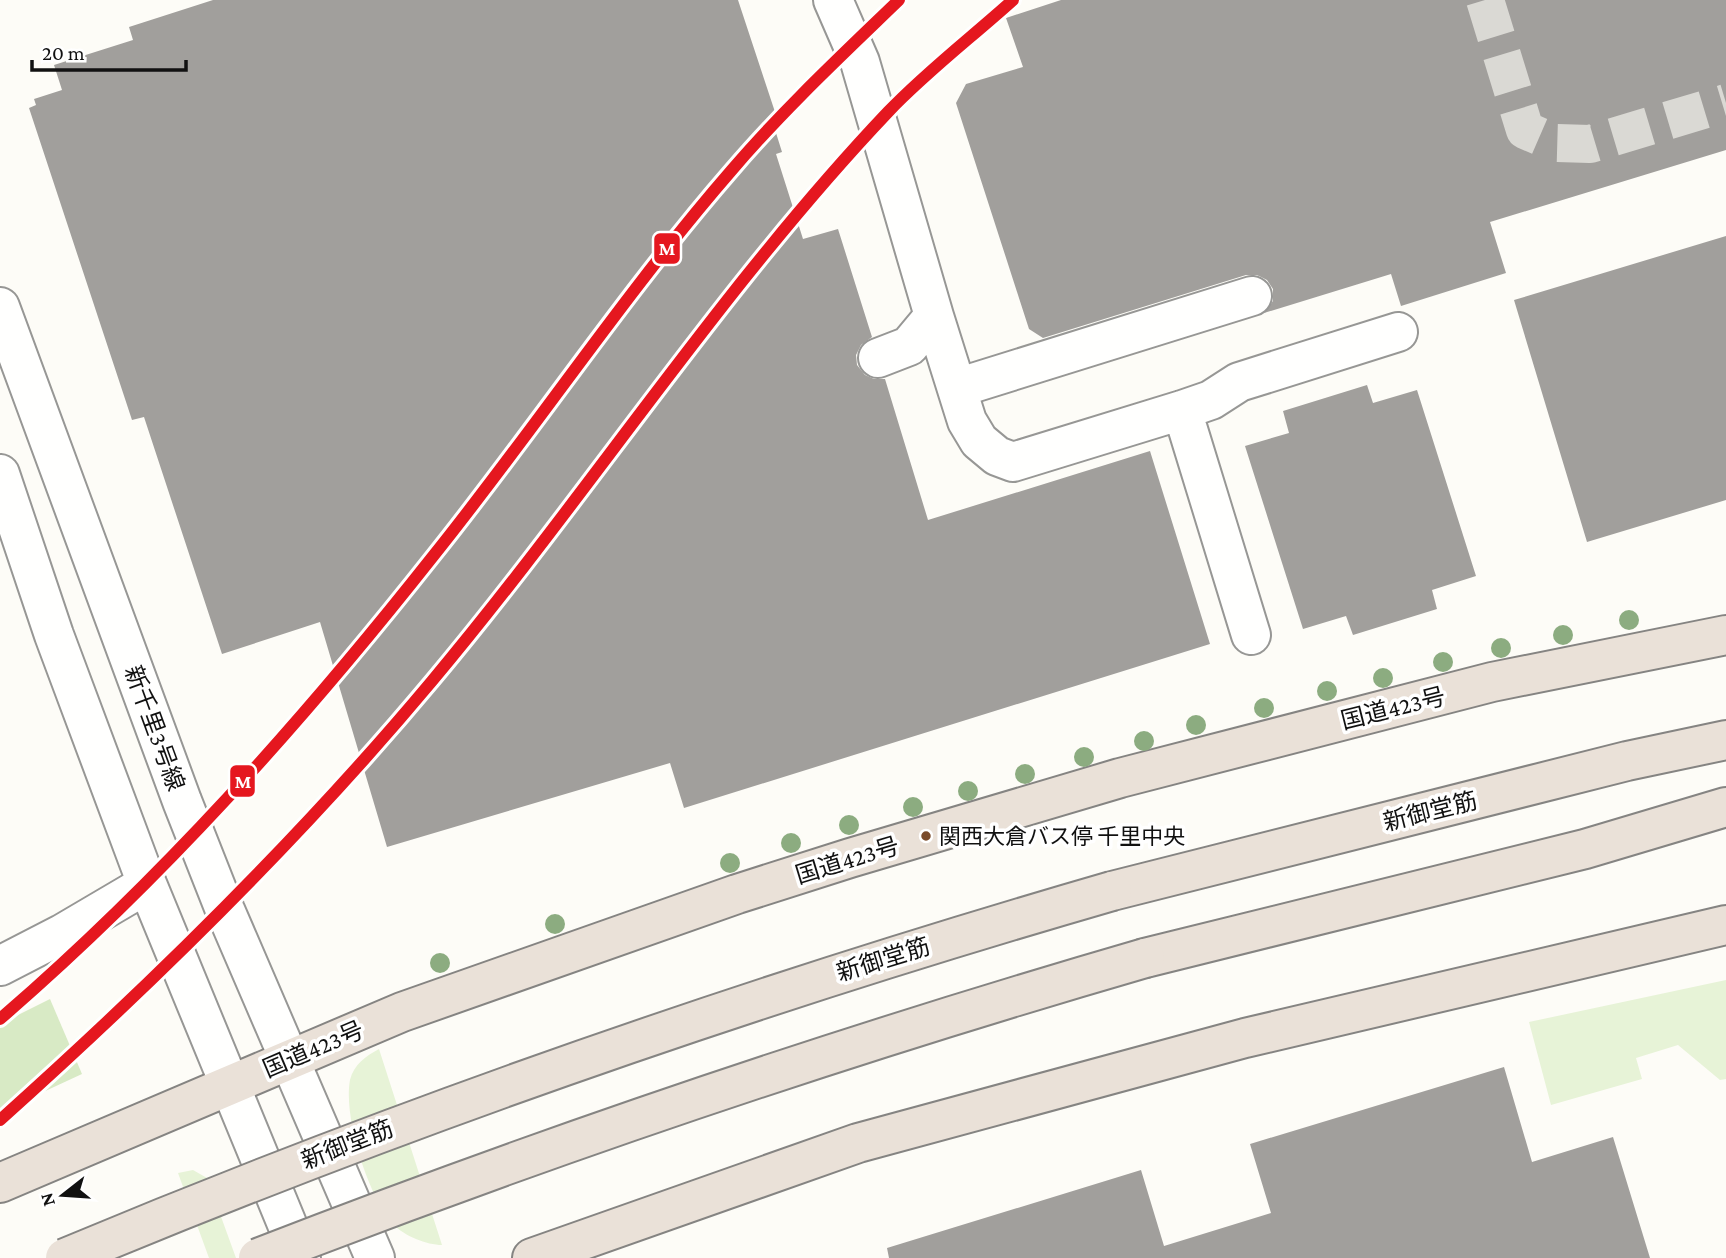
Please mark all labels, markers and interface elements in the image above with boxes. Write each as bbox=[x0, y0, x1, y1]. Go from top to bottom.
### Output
scale bar bbox=[32, 28, 186, 72]
text: 20 m bbox=[42, 41, 85, 65]
line badge: M bbox=[653, 232, 681, 265]
text: M bbox=[659, 238, 675, 259]
street label: 新千里3号線 bbox=[120, 662, 190, 794]
street label: 国道423号 bbox=[1338, 682, 1448, 734]
line badge: M bbox=[229, 764, 256, 798]
text: M bbox=[235, 771, 251, 792]
street label: 新御堂筋 bbox=[1380, 786, 1480, 836]
place label: 関西大倉バス停 千里中央 bbox=[939, 824, 1185, 849]
marker: 関西大倉バス停 千里中央 bbox=[919, 829, 933, 843]
street label: 国道423号 bbox=[792, 831, 902, 889]
street label: 新御堂筋 bbox=[833, 932, 933, 986]
street label: 国道423号 bbox=[259, 1016, 367, 1082]
street label: 新御堂筋 bbox=[297, 1114, 397, 1174]
north arrow bbox=[28, 1160, 98, 1230]
text: N bbox=[35, 1191, 59, 1209]

